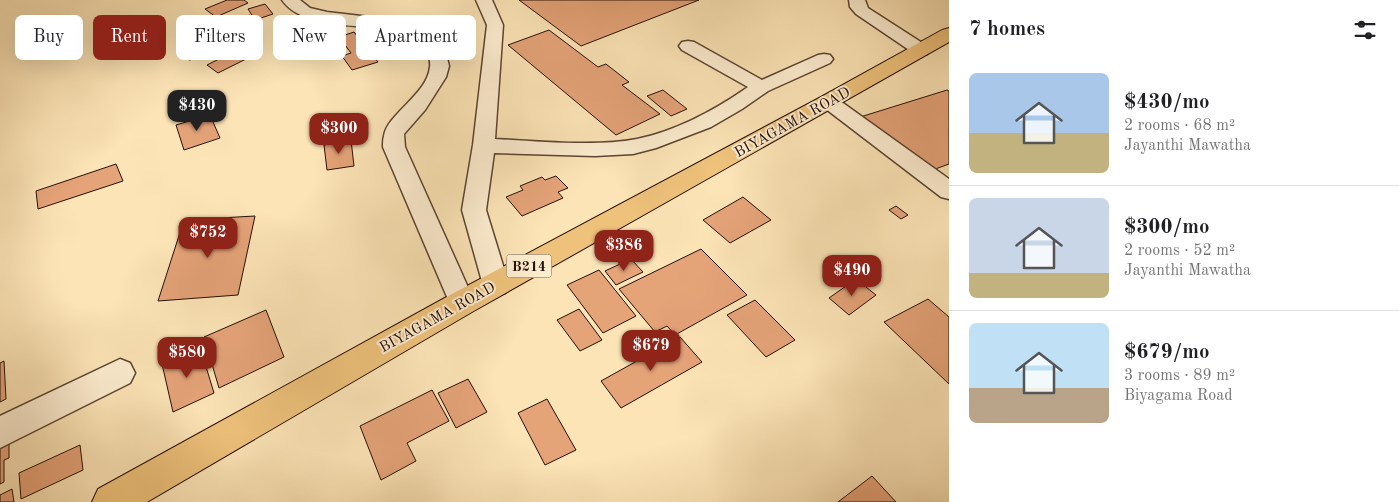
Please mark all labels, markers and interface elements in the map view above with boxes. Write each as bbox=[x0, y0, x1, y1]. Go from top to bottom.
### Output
chip: Buy bbox=[15, 15, 83, 60]
chip: Rent bbox=[93, 15, 166, 60]
chip: Filters bbox=[176, 15, 263, 60]
chip: New bbox=[273, 15, 346, 60]
chip: Apartment bbox=[356, 15, 476, 60]
icon: filters bbox=[1351, 16, 1379, 44]
text: 7 homes bbox=[969, 19, 1045, 40]
street label: BIYAGAMA ROAD bbox=[732, 85, 853, 161]
pin: $430 bbox=[167, 90, 227, 132]
text: $430/mo bbox=[1124, 92, 1210, 113]
icon: home bbox=[1009, 93, 1069, 153]
text: $430 bbox=[178, 98, 216, 114]
pin: $300 bbox=[309, 112, 369, 155]
text: 2 rooms · 68 m² bbox=[1124, 118, 1235, 134]
text: $300 bbox=[320, 121, 358, 137]
text: Jayanthi Mawatha bbox=[1124, 138, 1251, 154]
pin: $752 bbox=[178, 216, 238, 259]
text: $300/mo bbox=[1124, 217, 1210, 238]
icon: home bbox=[1009, 218, 1069, 278]
text: $752 bbox=[189, 225, 227, 241]
pin: $386 bbox=[594, 230, 654, 272]
text: $386 bbox=[605, 238, 643, 254]
text: 2 rooms · 52 m² bbox=[1124, 243, 1235, 259]
pin: $490 bbox=[822, 254, 882, 297]
road number: B214 bbox=[506, 255, 552, 278]
text: $490 bbox=[833, 263, 871, 279]
text: Jayanthi Mawatha bbox=[1124, 263, 1251, 279]
street label: BIYAGAMA ROAD bbox=[377, 280, 498, 356]
pin: $679 bbox=[621, 330, 681, 372]
pin: $580 bbox=[157, 336, 217, 379]
text: $679 bbox=[632, 338, 670, 354]
text: $679/mo bbox=[1124, 342, 1210, 363]
icon: home bbox=[1009, 343, 1069, 403]
text: $580 bbox=[168, 345, 206, 361]
text: 3 rooms · 89 m² bbox=[1124, 368, 1235, 384]
text: Biyagama Road bbox=[1124, 388, 1233, 404]

